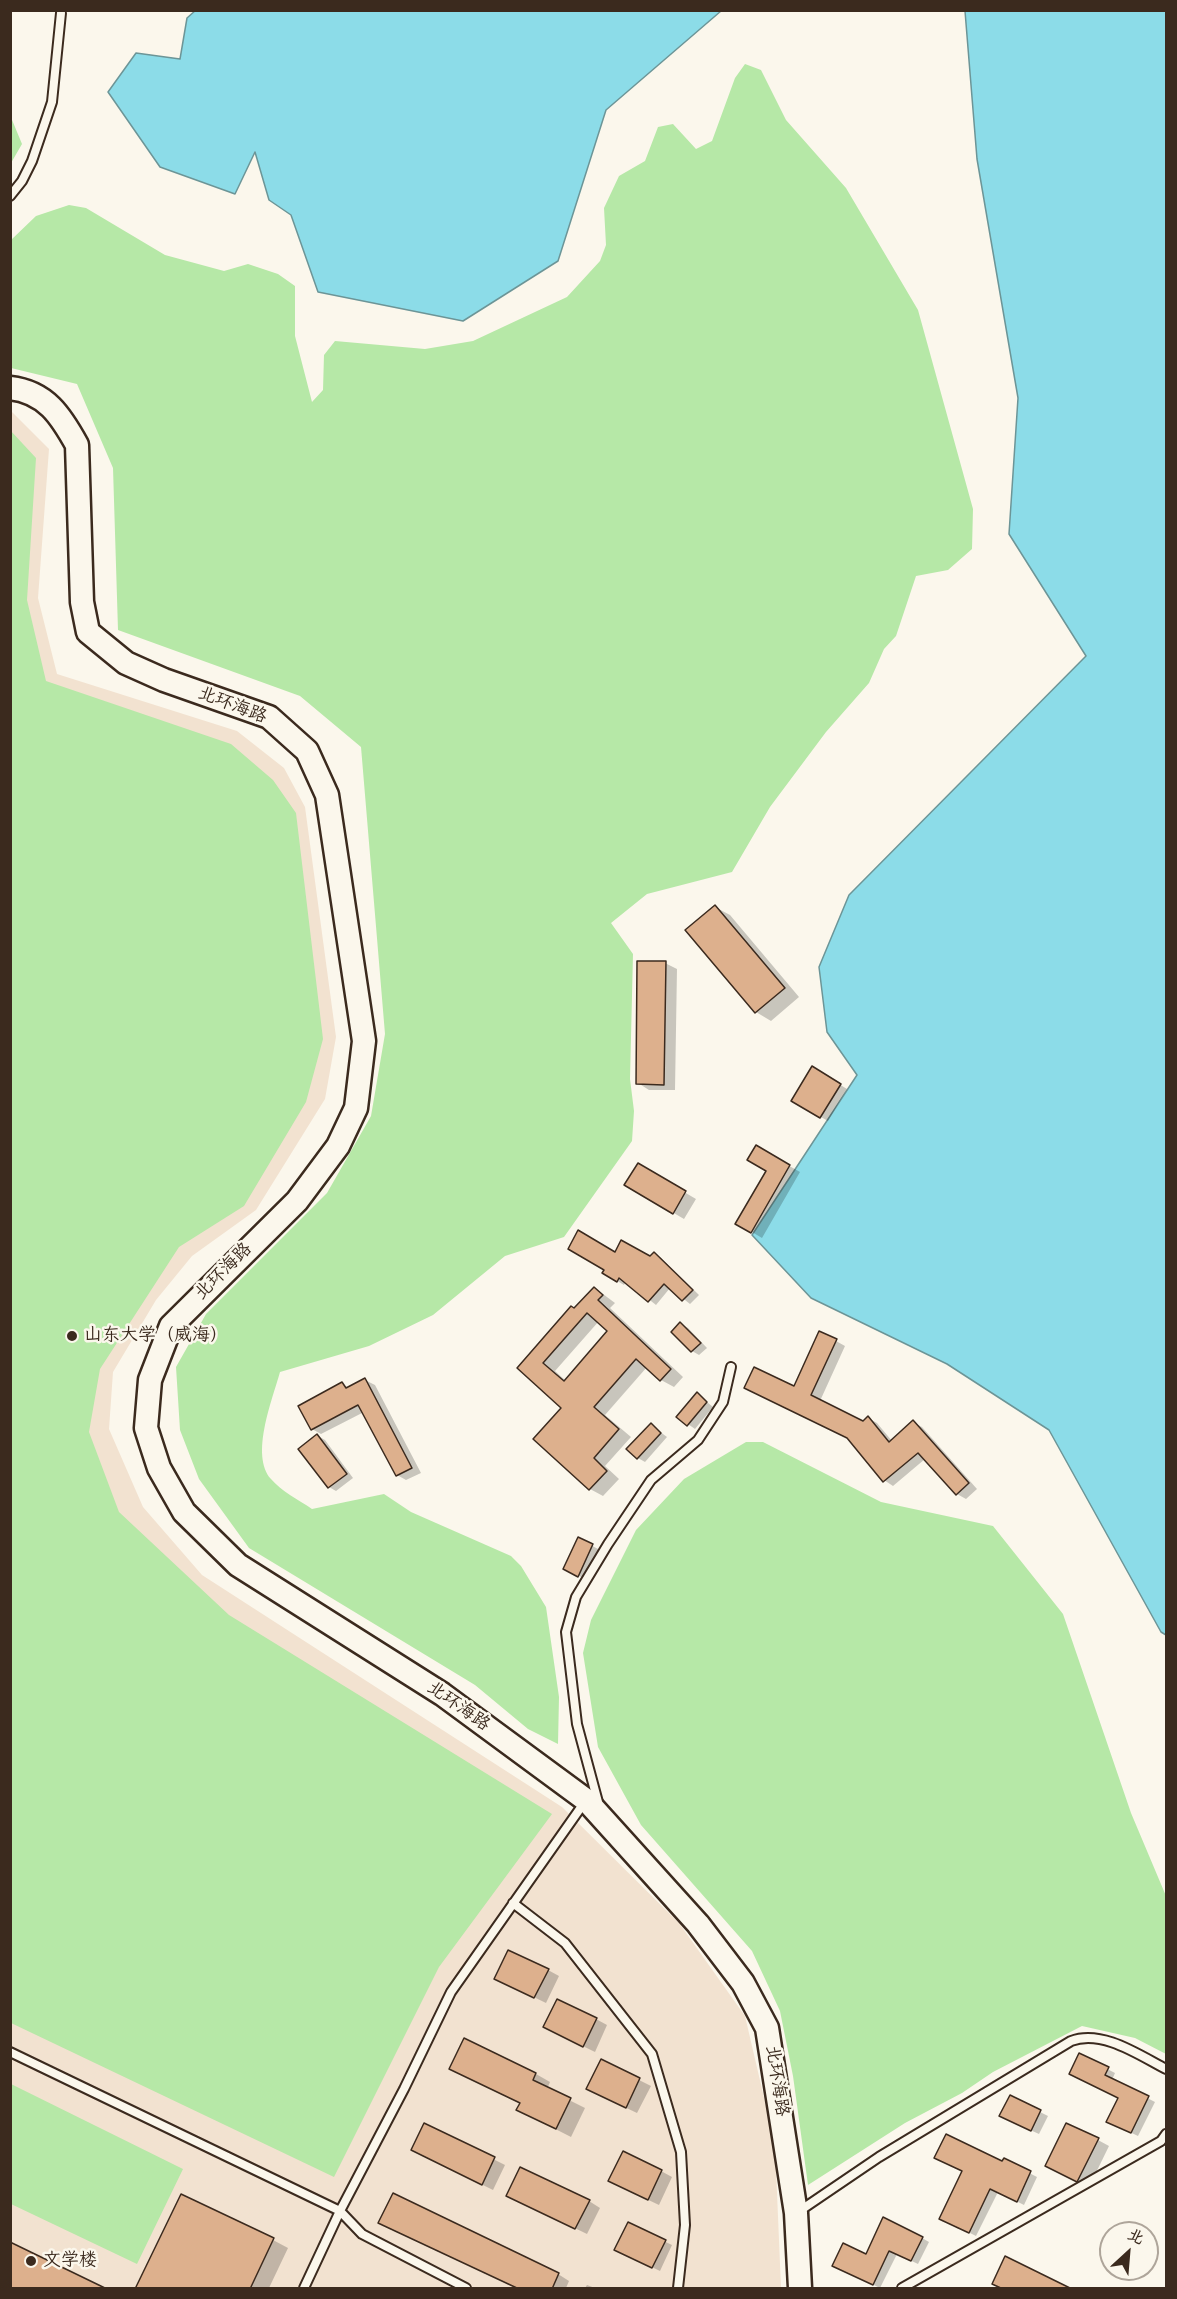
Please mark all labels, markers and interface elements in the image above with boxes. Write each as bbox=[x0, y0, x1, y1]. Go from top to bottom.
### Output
street label: 北环海路 bbox=[195, 683, 269, 729]
street label: 北环海路 bbox=[191, 1239, 257, 1305]
place label: 山东大学（威海） bbox=[84, 1325, 228, 1347]
marker: 山东大学（威海） bbox=[65, 1329, 79, 1343]
street label: 北环海路 bbox=[422, 1678, 494, 1736]
street label: 北环海路 bbox=[760, 2044, 792, 2118]
north arrow bbox=[1099, 2221, 1159, 2281]
text: 北 bbox=[1124, 2223, 1148, 2250]
place label: 文学楼 bbox=[43, 2250, 97, 2272]
marker: 文学楼 bbox=[24, 2254, 38, 2268]

